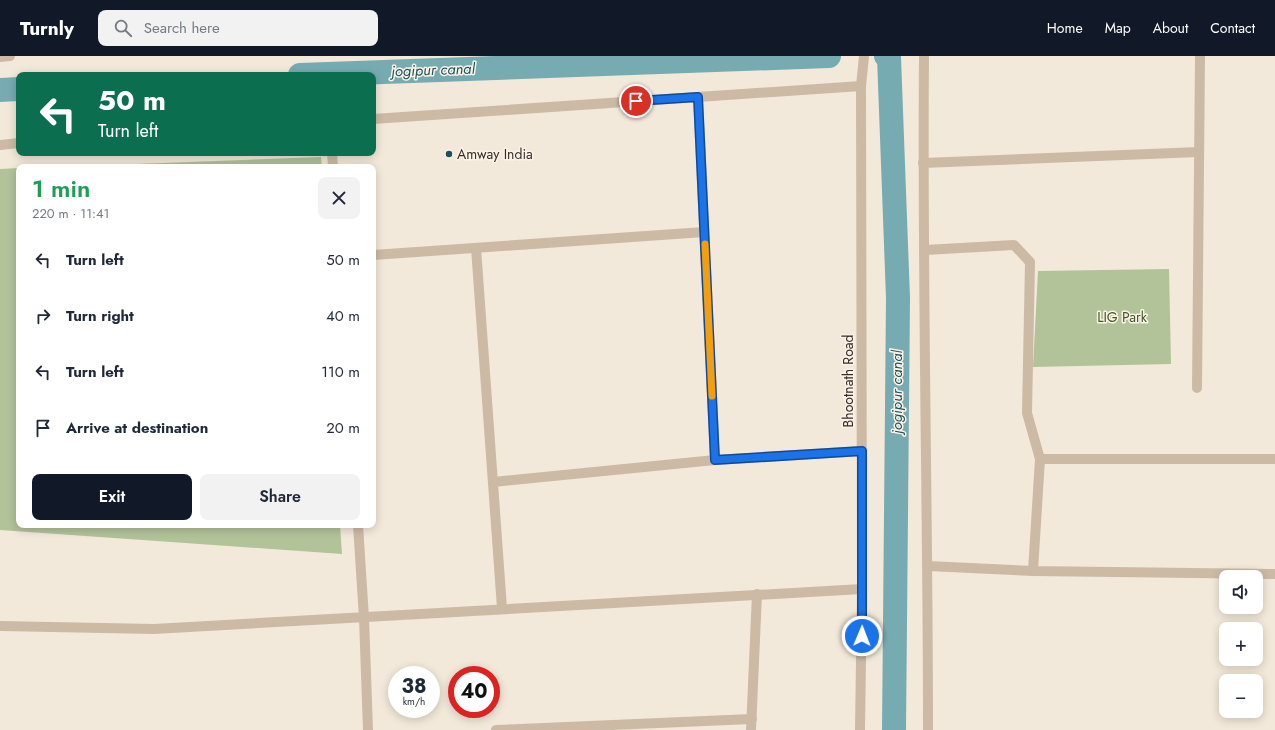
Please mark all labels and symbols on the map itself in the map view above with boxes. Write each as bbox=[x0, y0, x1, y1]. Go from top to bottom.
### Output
water label: jogipur canal bbox=[389, 58, 476, 83]
pin bbox=[619, 84, 653, 118]
place label: Amway India bbox=[457, 144, 533, 164]
marker: Amway India bbox=[444, 149, 454, 159]
park label: LIG Park bbox=[1097, 307, 1148, 327]
street label: Bhootnath Road bbox=[838, 334, 858, 428]
water label: jogipur canal bbox=[886, 350, 908, 436]
position arrow bbox=[841, 615, 883, 657]
speed limit sign: 40 bbox=[448, 666, 500, 718]

